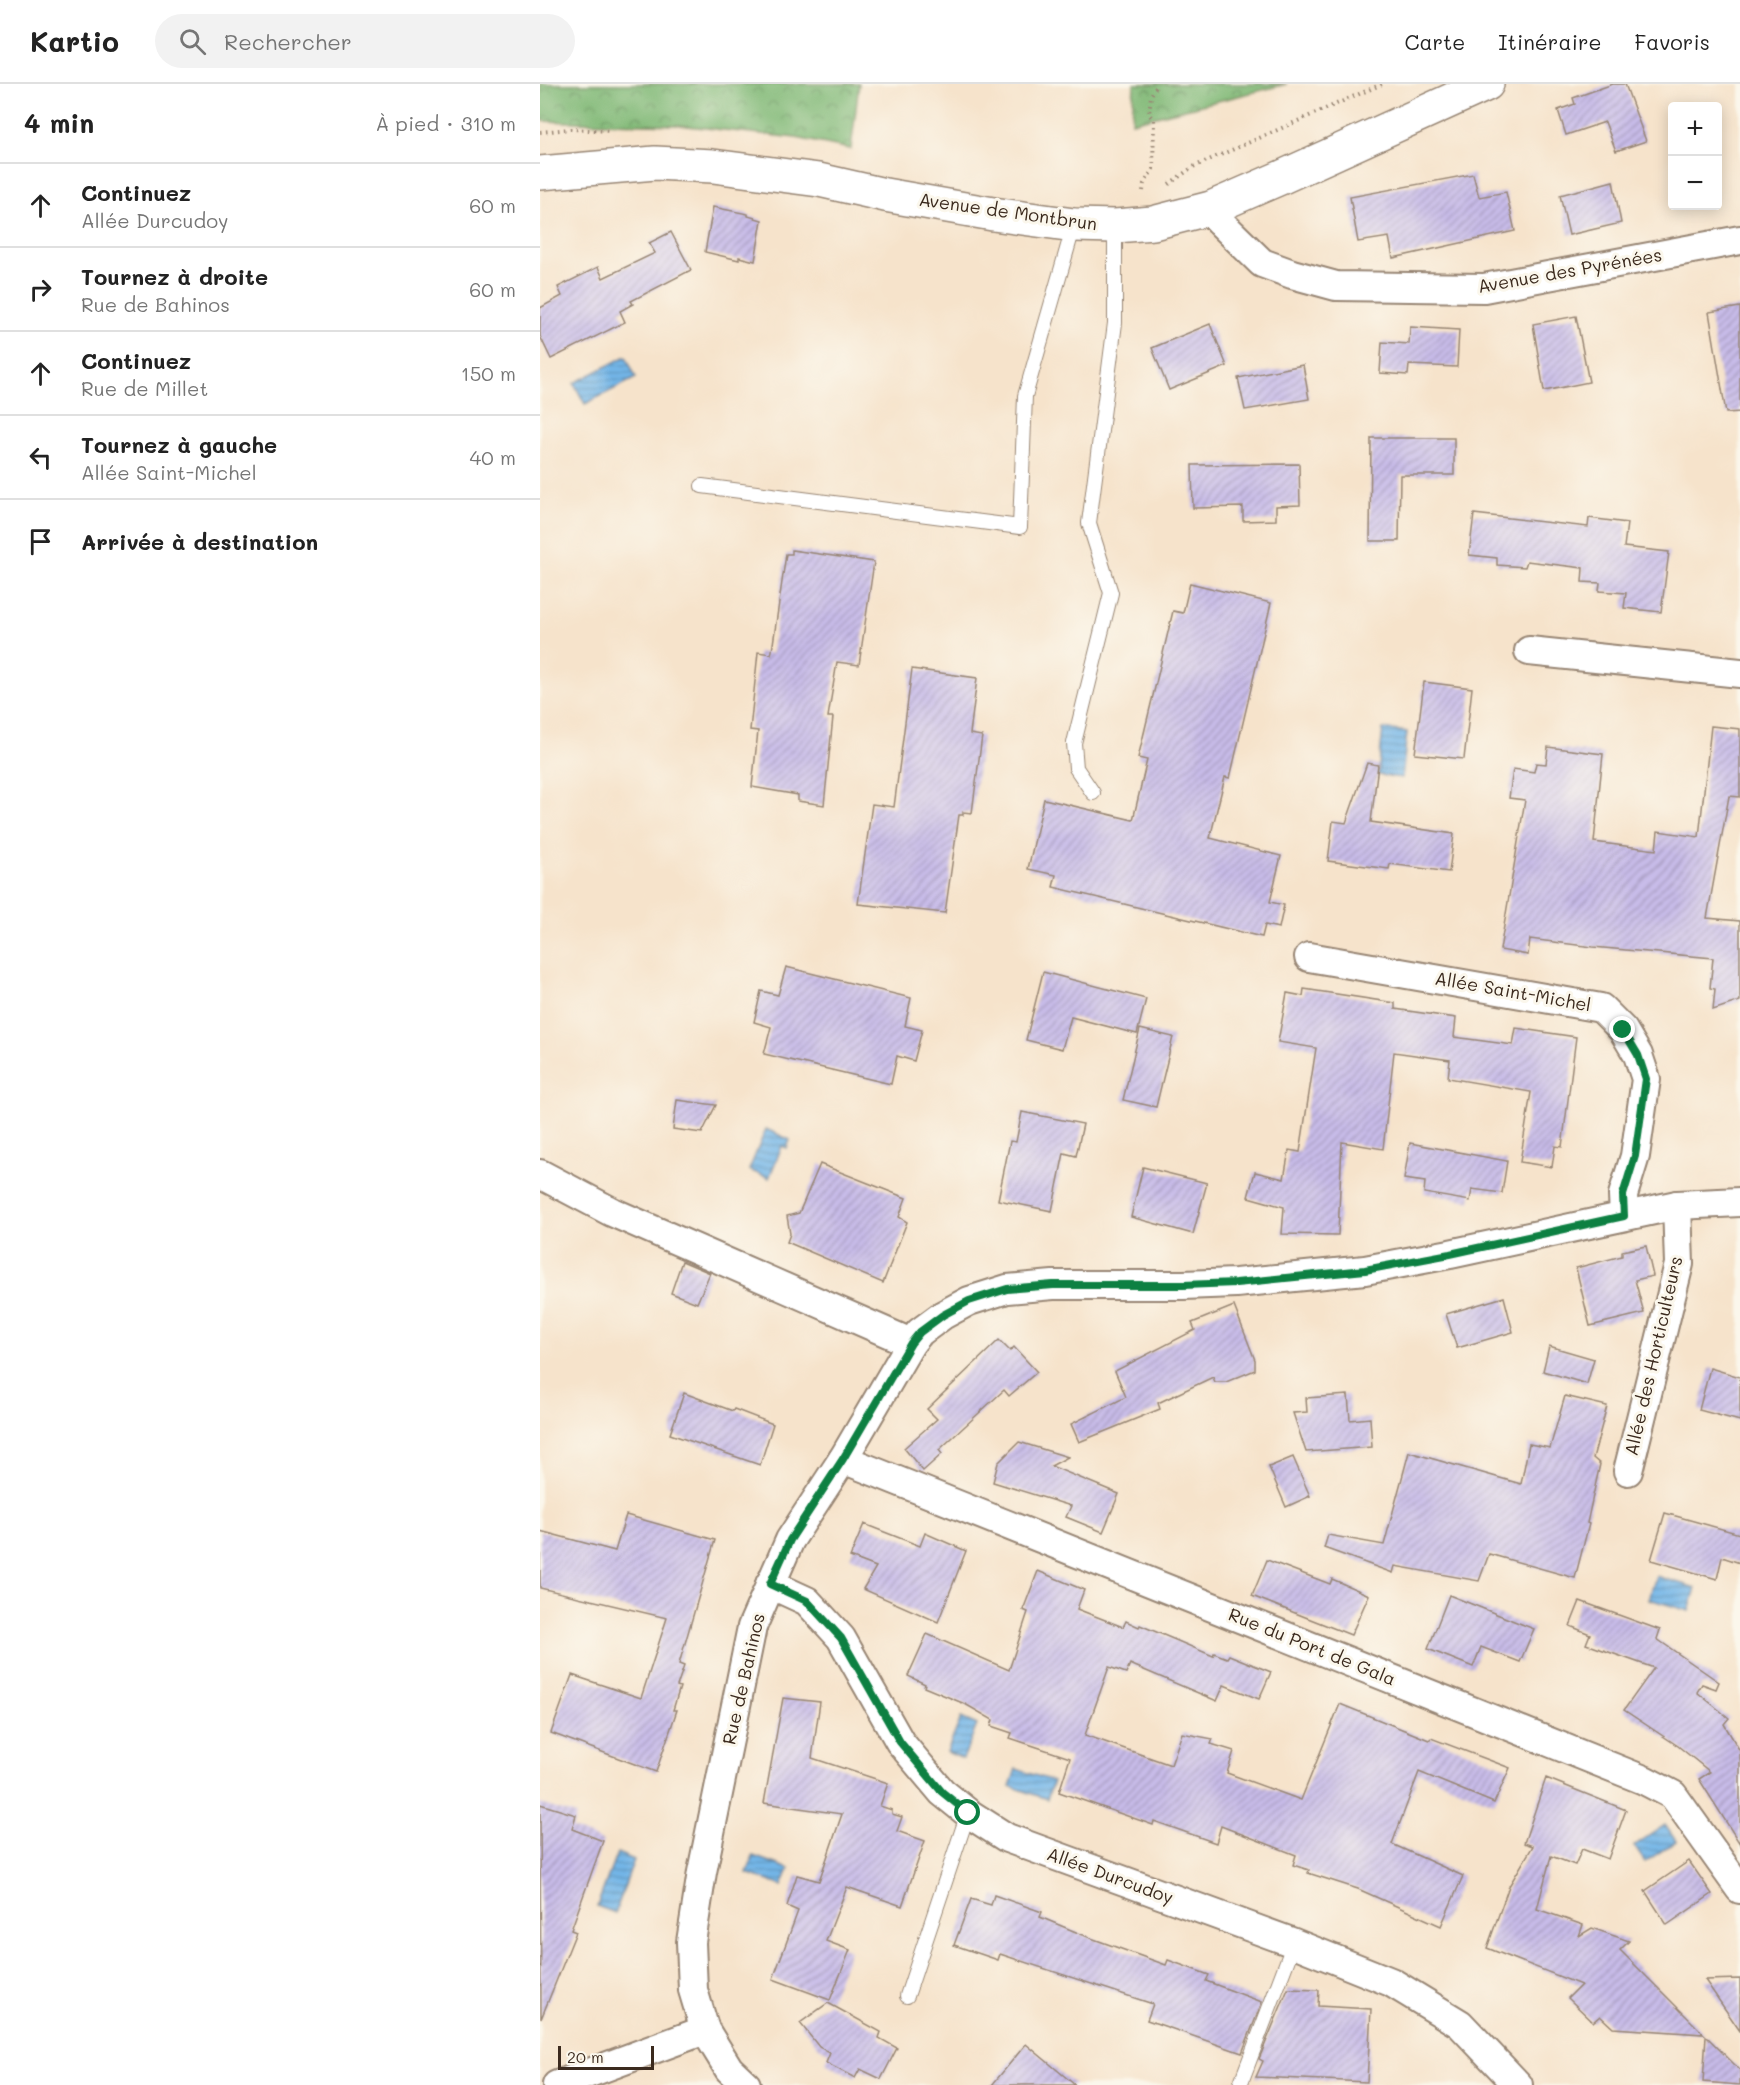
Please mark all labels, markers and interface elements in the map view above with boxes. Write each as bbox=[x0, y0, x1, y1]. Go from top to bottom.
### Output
search box bbox=[155, 14, 575, 68]
text: Kartio bbox=[30, 23, 119, 59]
icon: search bbox=[176, 25, 209, 58]
text: Rechercher bbox=[224, 27, 352, 56]
text: Carte bbox=[1404, 28, 1465, 55]
text: Itinéraire bbox=[1498, 28, 1601, 55]
text: Favoris bbox=[1634, 28, 1710, 55]
map controls bbox=[1668, 102, 1722, 210]
button: + bbox=[1668, 102, 1722, 156]
text: 4 min bbox=[24, 106, 94, 140]
text: À pied · 310 m bbox=[375, 110, 516, 136]
button: − bbox=[1668, 156, 1722, 210]
text: Continuez bbox=[81, 178, 191, 207]
street label: Avenue de Montbrun bbox=[918, 187, 1099, 235]
icon: ahead bbox=[24, 189, 57, 222]
text: 60 m bbox=[469, 192, 516, 218]
text: Allée Durcudoy bbox=[81, 207, 228, 233]
street label: Avenue des Pyrénées bbox=[1476, 242, 1664, 298]
text: Tournez à droite bbox=[81, 262, 268, 291]
icon: right bbox=[24, 273, 57, 306]
text: 60 m bbox=[469, 276, 516, 302]
text: Rue de Bahinos bbox=[81, 291, 230, 317]
text: Continuez bbox=[81, 346, 191, 375]
icon: ahead bbox=[24, 357, 57, 390]
text: 150 m bbox=[461, 360, 516, 386]
text: Rue de Millet bbox=[81, 375, 208, 401]
text: Tournez à gauche bbox=[81, 430, 277, 459]
icon: left bbox=[24, 441, 57, 474]
text: 40 m bbox=[470, 444, 516, 470]
text: Allée Saint-Michel bbox=[81, 459, 257, 485]
icon: arrive bbox=[24, 525, 57, 558]
text: Arrivée à destination bbox=[81, 527, 318, 556]
street label: Allée Saint-Michel bbox=[1433, 965, 1593, 1017]
route end bbox=[1609, 1016, 1635, 1042]
street label: Allée des Horticulteurs bbox=[1618, 1254, 1688, 1458]
street label: Rue du Port de Gala bbox=[1225, 1602, 1400, 1691]
street label: Rue de Bahinos bbox=[716, 1611, 770, 1747]
route start bbox=[954, 1799, 980, 1825]
street label: Allée Durcudoy bbox=[1044, 1841, 1177, 1909]
scale bar bbox=[558, 2043, 654, 2070]
text: 20 m bbox=[567, 2046, 604, 2067]

